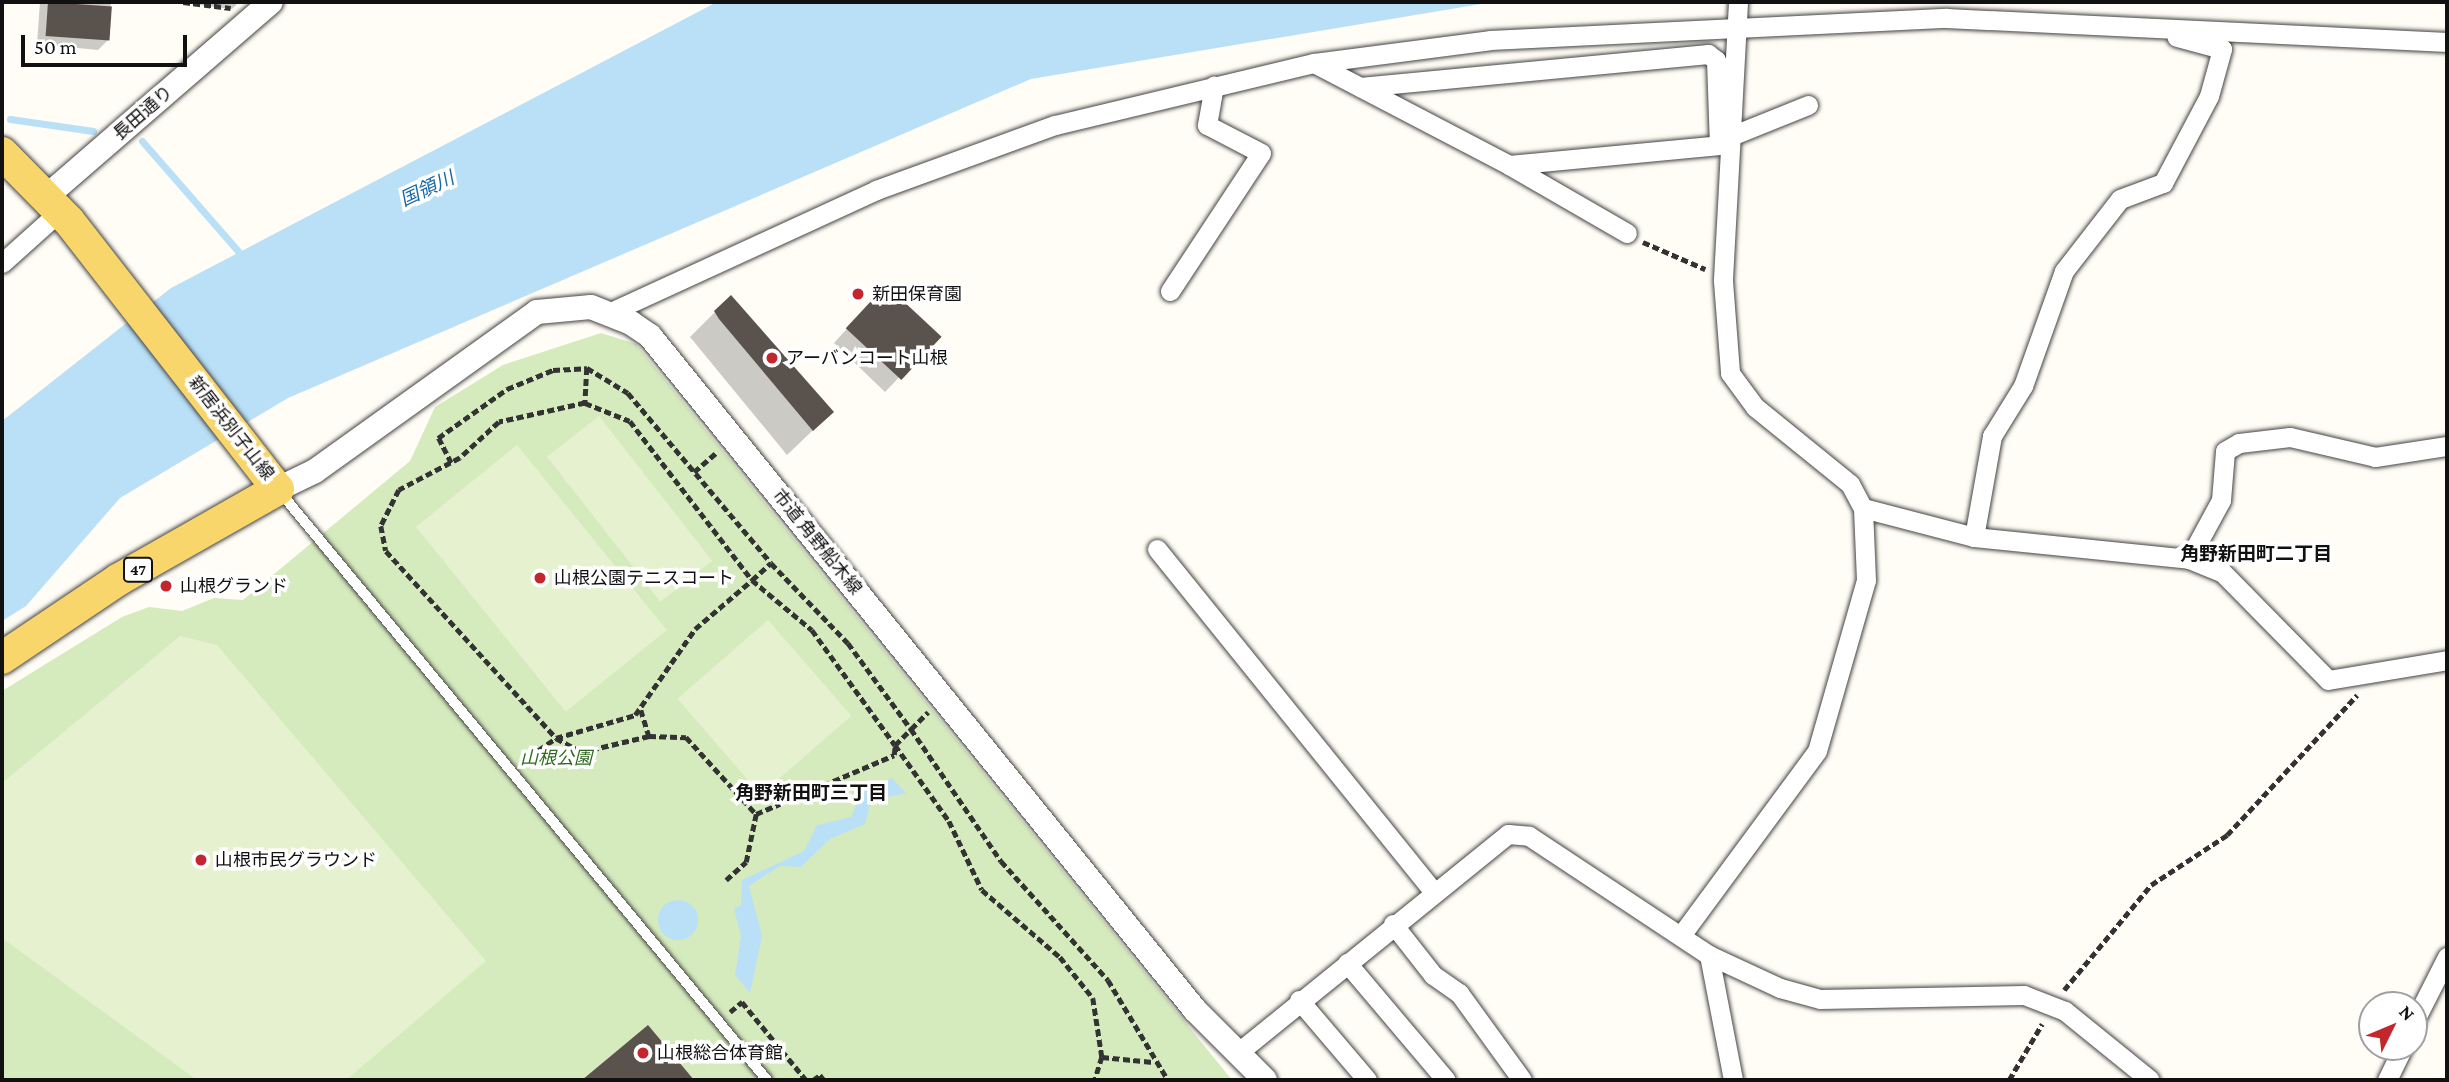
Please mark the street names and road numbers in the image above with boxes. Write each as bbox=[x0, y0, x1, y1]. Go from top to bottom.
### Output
street label: 長田通り bbox=[109, 81, 177, 145]
street label: 新居浜別子山線 bbox=[184, 372, 278, 484]
street label: 市道 角野船木線 bbox=[768, 485, 866, 599]
road number: 47 bbox=[122, 558, 154, 582]

